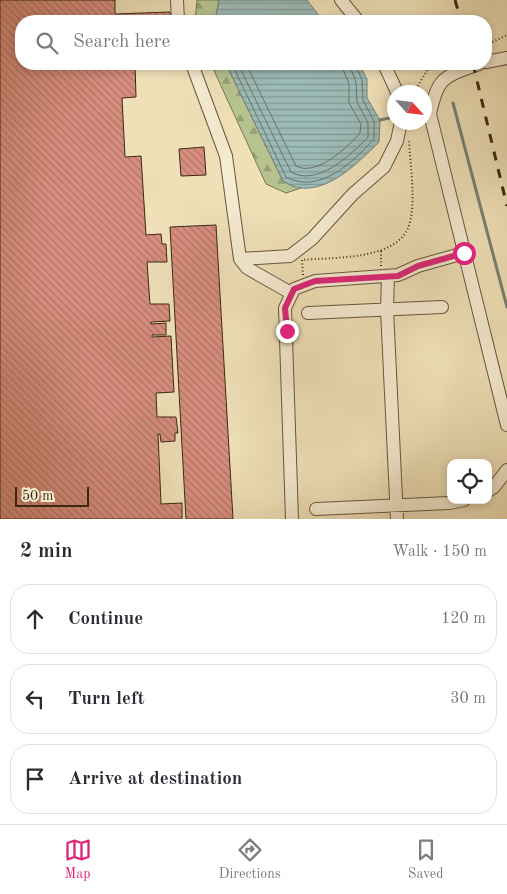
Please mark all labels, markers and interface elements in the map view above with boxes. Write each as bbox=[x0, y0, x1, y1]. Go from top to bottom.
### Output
search box bbox=[15, 15, 492, 70]
icon: search bbox=[33, 29, 61, 57]
text: Search here bbox=[73, 33, 170, 52]
north arrow bbox=[387, 85, 432, 130]
route start bbox=[453, 242, 476, 265]
route end bbox=[276, 320, 299, 343]
map controls bbox=[447, 459, 492, 504]
button: locate bbox=[447, 459, 492, 504]
scale bar bbox=[15, 484, 89, 507]
text: 50 m bbox=[22, 489, 53, 503]
text: 2 min bbox=[20, 541, 73, 562]
text: Walk · 150 m bbox=[392, 544, 487, 560]
icon: ahead bbox=[21, 605, 49, 633]
text: Continue bbox=[68, 610, 143, 629]
text: 120 m bbox=[441, 611, 486, 627]
icon: left bbox=[21, 685, 49, 713]
text: Turn left bbox=[68, 690, 145, 709]
text: 30 m bbox=[450, 691, 486, 707]
icon: arrive bbox=[21, 765, 49, 793]
text: Arrive at destination bbox=[68, 770, 242, 789]
tab: Map bbox=[64, 836, 92, 883]
tab: Directions bbox=[219, 836, 281, 883]
tab: Saved bbox=[408, 836, 443, 883]

